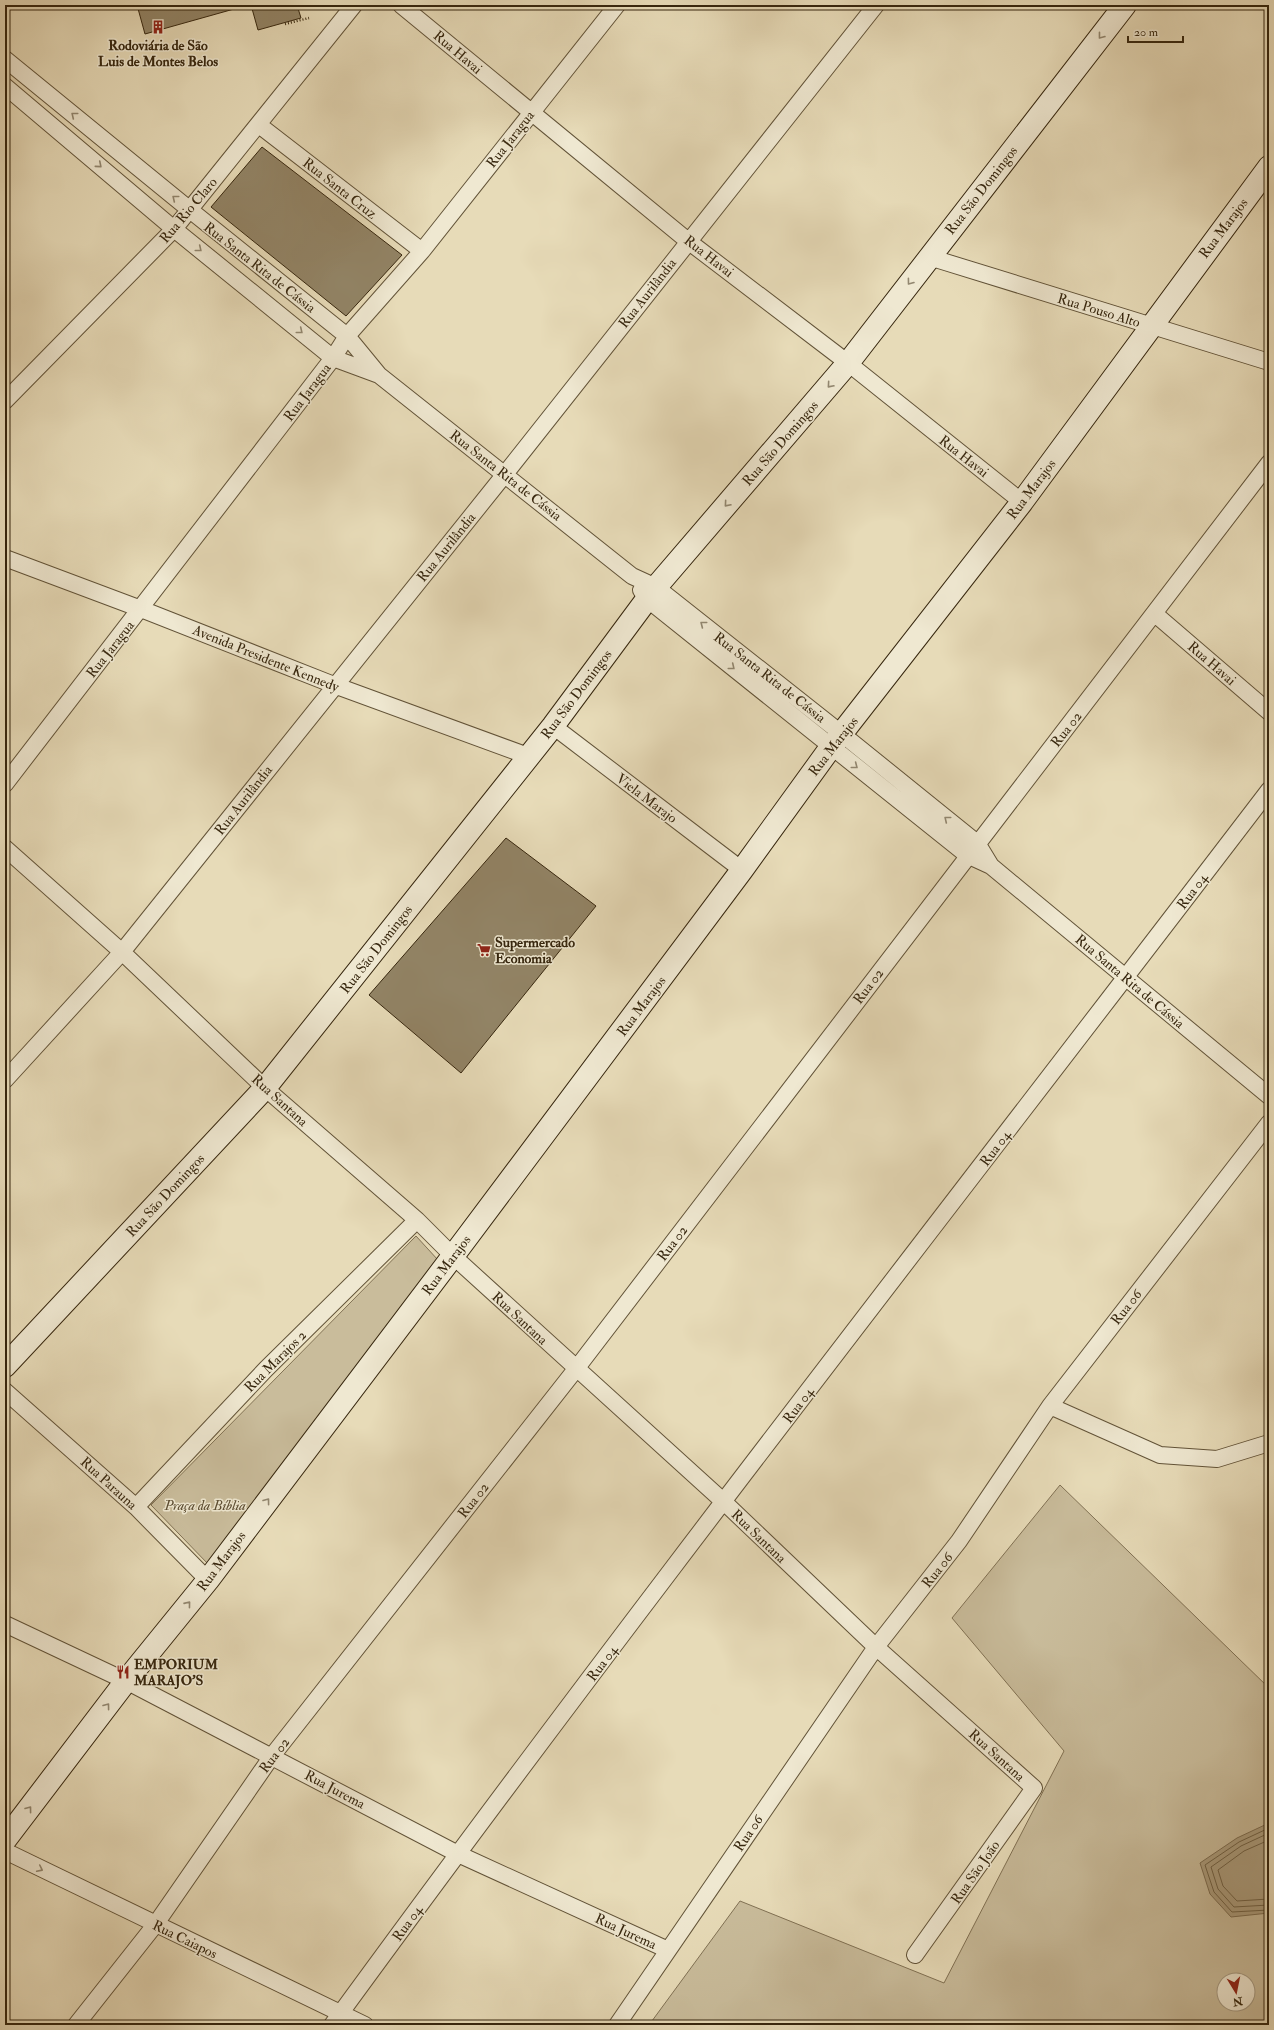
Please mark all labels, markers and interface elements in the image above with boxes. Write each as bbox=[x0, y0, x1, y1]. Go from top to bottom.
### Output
scale bar bbox=[1128, 18, 1183, 44]
building icon: Rodoviária de São Luis de Montes Belos bbox=[150, 19, 166, 35]
text: 20 m bbox=[1134, 25, 1159, 40]
street label: Rua Havai bbox=[430, 27, 486, 78]
one-way arrow bbox=[1099, 31, 1106, 38]
place label: Rodoviária de São Luis de Montes Belos bbox=[98, 37, 218, 70]
street label: Rua Jaragua bbox=[483, 107, 538, 171]
one-way arrow bbox=[72, 113, 79, 120]
street label: Rua São Domingos bbox=[942, 143, 1021, 238]
street label: Rua Santa Cruz bbox=[299, 154, 380, 223]
one-way arrow bbox=[94, 161, 102, 168]
street label: Rua Rio Claro bbox=[156, 174, 221, 247]
one-way arrow bbox=[172, 195, 179, 202]
street label: Rua Marajos bbox=[1195, 195, 1252, 262]
street label: Rua Santa Rita de Cássia bbox=[200, 218, 319, 317]
street label: Rua Havai bbox=[680, 232, 737, 281]
one-way arrow bbox=[194, 244, 201, 251]
street label: Rua Aurilândia bbox=[615, 255, 680, 332]
one-way arrow bbox=[907, 278, 915, 285]
street label: Rua Pouso Alto bbox=[1055, 290, 1143, 331]
one-way arrow bbox=[295, 326, 302, 333]
street label: Rua Jaragua bbox=[280, 360, 335, 425]
one-way arrow bbox=[827, 380, 834, 387]
street label: Rua São Domingos bbox=[739, 397, 822, 489]
street label: Rua Santa Rita de Cássia bbox=[446, 426, 565, 525]
street label: Rua Havai bbox=[935, 432, 992, 481]
street label: Rua Marajos bbox=[1003, 456, 1060, 523]
one-way arrow bbox=[725, 500, 732, 507]
street label: Rua Aurilândia bbox=[413, 509, 479, 585]
street label: Rua Jaragua bbox=[83, 617, 138, 681]
street label: Avenida Presidente Kennedy bbox=[189, 621, 342, 697]
one-way arrow bbox=[701, 622, 708, 629]
street label: Rua Santa Rita de Cássia bbox=[710, 628, 829, 727]
street label: Rua Havai bbox=[1184, 638, 1239, 689]
street label: Rua São Domingos bbox=[537, 646, 616, 742]
one-way arrow bbox=[727, 662, 734, 669]
street label: Rua 02 bbox=[1047, 708, 1085, 750]
street label: Rua Marajos bbox=[805, 713, 862, 779]
one-way arrow bbox=[850, 761, 857, 768]
street label: Rua Aurilândia bbox=[211, 762, 276, 839]
street label: Viela Marajo bbox=[613, 770, 681, 827]
one-way arrow bbox=[944, 816, 952, 823]
street label: Rua 04 bbox=[1173, 869, 1212, 913]
street label: Rua São Domingos bbox=[337, 902, 416, 997]
street label: Rua Santa Rita de Cássia bbox=[1072, 931, 1188, 1032]
place label: Supermercado Economia bbox=[495, 934, 575, 967]
supermarket icon: Supermercado Economia bbox=[476, 942, 492, 958]
street label: Rua 02 bbox=[850, 965, 887, 1007]
street label: Rua Marajos bbox=[613, 973, 670, 1040]
street label: Rua Santana bbox=[248, 1071, 311, 1130]
street label: Rua 04 bbox=[976, 1126, 1015, 1170]
street label: Rua São Domingos bbox=[123, 1150, 208, 1240]
street label: Rua 02 bbox=[654, 1222, 691, 1264]
street label: Rua Marajos bbox=[418, 1232, 475, 1299]
street label: Rua 06 bbox=[1107, 1286, 1146, 1328]
street label: Rua Santana bbox=[488, 1288, 551, 1349]
street label: Rua Marajos 2 bbox=[241, 1327, 310, 1396]
street label: Rua 04 bbox=[779, 1383, 818, 1427]
street label: Rua Parauna bbox=[77, 1453, 141, 1513]
street label: Rua 02 bbox=[454, 1479, 492, 1521]
park label: Praça da Bíblia bbox=[163, 1497, 246, 1514]
one-way arrow bbox=[262, 1498, 269, 1505]
street label: Rua Santana bbox=[728, 1506, 790, 1567]
street label: Rua Marajos bbox=[193, 1528, 250, 1595]
street label: Rua 06 bbox=[918, 1549, 957, 1591]
one-way arrow bbox=[184, 1601, 191, 1609]
street label: Rua 04 bbox=[583, 1641, 622, 1685]
place label: EMPORIUM MARAJO’S bbox=[133, 1656, 218, 1690]
restaurant icon: EMPORIUM MARAJO’S bbox=[115, 1664, 131, 1680]
one-way arrow bbox=[102, 1703, 109, 1710]
street label: Rua Santana bbox=[965, 1726, 1028, 1785]
street label: Rua 02 bbox=[256, 1734, 293, 1776]
street label: Rua Jurema bbox=[302, 1766, 368, 1813]
one-way arrow bbox=[24, 1807, 31, 1814]
street label: Rua 06 bbox=[730, 1811, 767, 1855]
street label: Rua São João bbox=[947, 1837, 1004, 1907]
one-way arrow bbox=[36, 1864, 43, 1871]
street label: Rua 04 bbox=[389, 1901, 427, 1945]
street label: Rua Jurema bbox=[592, 1910, 660, 1953]
street label: Rua Caiapos bbox=[149, 1916, 220, 1963]
north arrow bbox=[1216, 1972, 1256, 2012]
text: N bbox=[1231, 1994, 1245, 2009]

